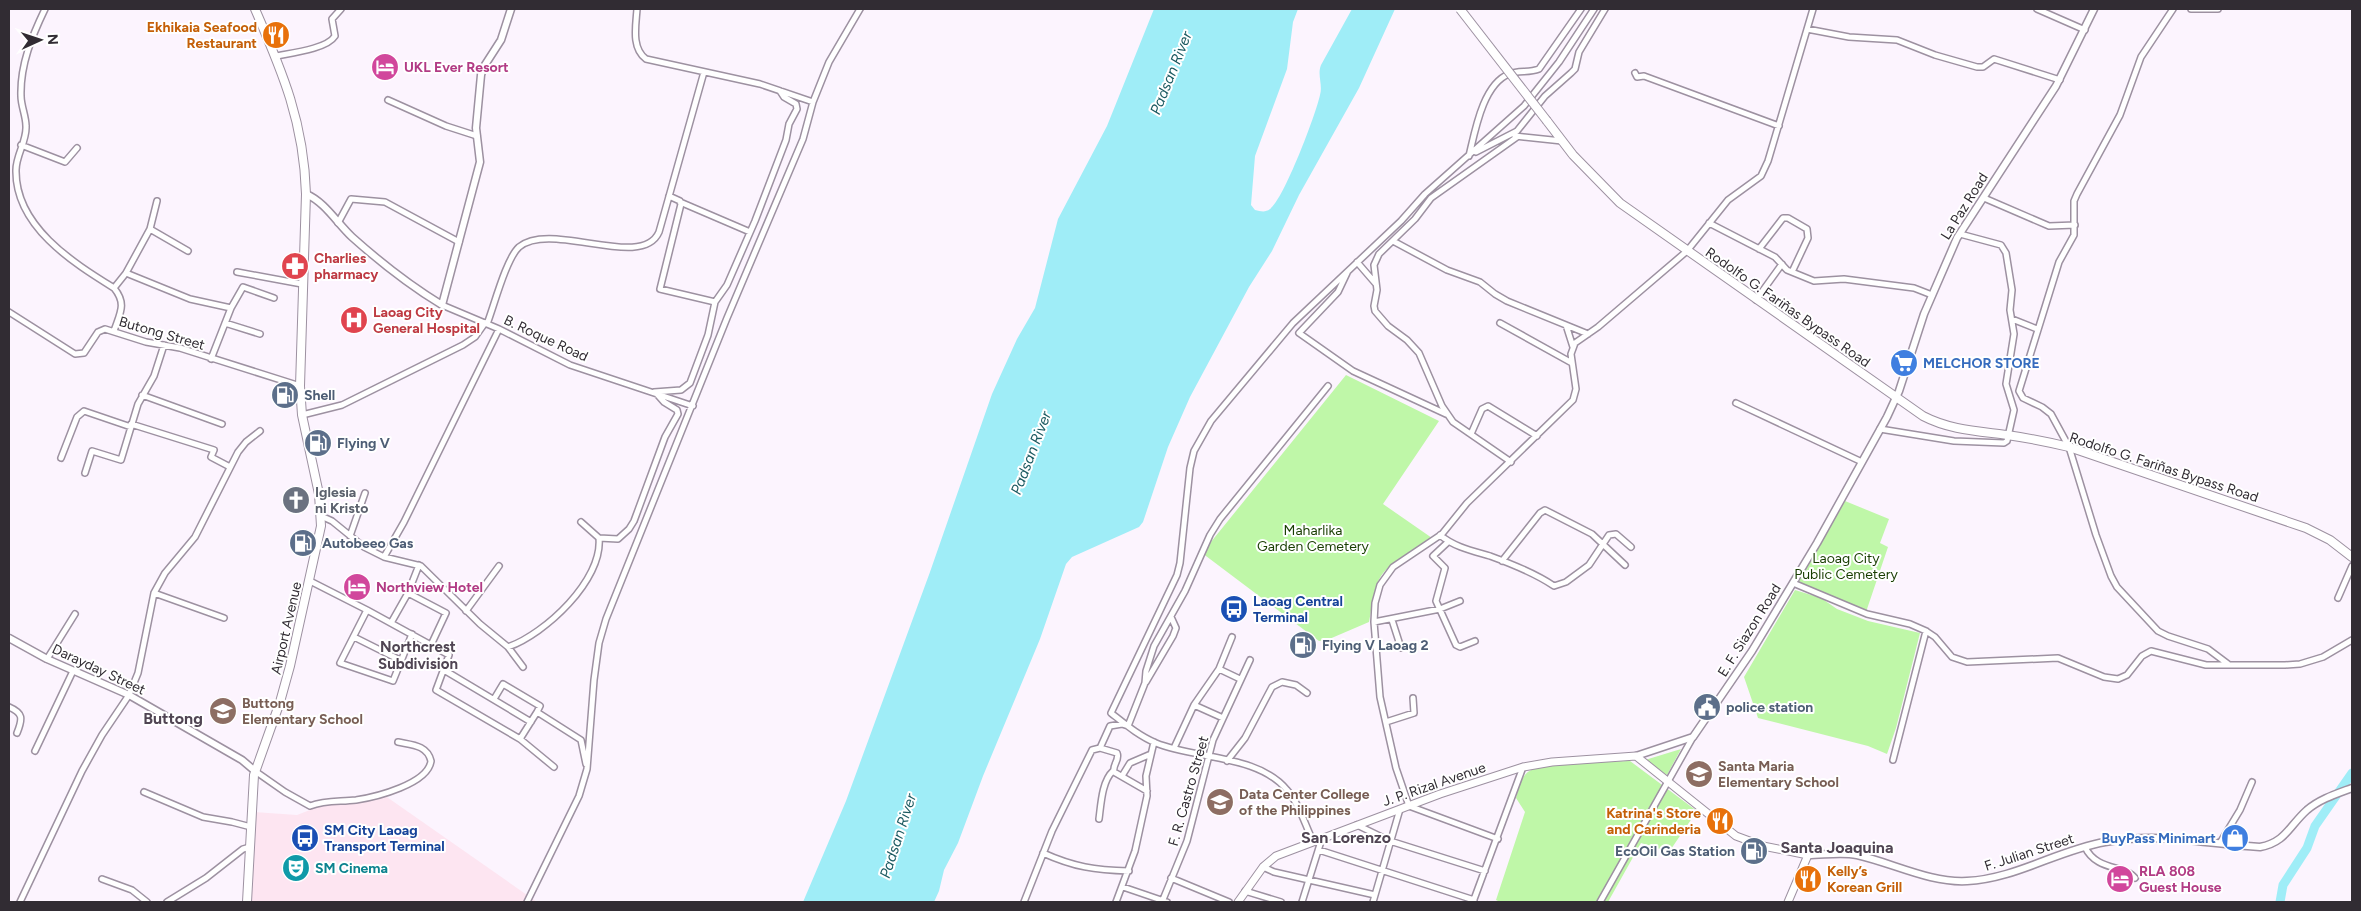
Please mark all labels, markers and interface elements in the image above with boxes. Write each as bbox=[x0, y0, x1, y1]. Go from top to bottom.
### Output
north arrow bbox=[15, 15, 65, 65]
place label: Ekhikaia Seafood Restaurant bbox=[147, 19, 257, 52]
restaurant icon: Ekhikaia Seafood Restaurant bbox=[261, 20, 291, 50]
water label: Padsan River bbox=[1146, 28, 1196, 117]
text: N bbox=[44, 33, 61, 45]
hotel icon: UKL Ever Resort bbox=[370, 52, 400, 82]
place label: UKL Ever Resort bbox=[404, 59, 509, 76]
street label: La Paz Road bbox=[1937, 170, 1992, 243]
street label: Rodolfo G. Fariñas Bypass Road bbox=[1702, 244, 1874, 371]
place label: Charlies pharmacy bbox=[314, 250, 379, 283]
pharmacy icon: Charlies pharmacy bbox=[280, 251, 310, 281]
place label: Laoag City General Hospital bbox=[373, 304, 480, 337]
hospital icon: Laoag City General Hospital bbox=[339, 305, 369, 335]
street label: B. Roque Road bbox=[501, 312, 591, 365]
street label: Butong Street bbox=[117, 313, 207, 354]
supermarket icon: MELCHOR STORE bbox=[1889, 348, 1919, 378]
place label: MELCHOR STORE bbox=[1923, 355, 2040, 372]
fuel station icon: Shell bbox=[270, 380, 300, 410]
place label: Shell bbox=[304, 387, 335, 404]
water label: Padsan River bbox=[1007, 408, 1055, 497]
fuel station icon: Flying V bbox=[303, 428, 333, 458]
street label: Rodolfo G. Fariñas Bypass Road bbox=[2067, 429, 2260, 506]
place label: Flying V bbox=[337, 435, 390, 452]
place label: Iglesia ni Kristo bbox=[315, 484, 368, 517]
church icon: Iglesia ni Kristo bbox=[281, 485, 311, 515]
park label: Maharlika Garden Cemetery bbox=[1257, 522, 1370, 555]
fuel station icon: Autobeeo Gas bbox=[288, 528, 318, 558]
place label: Autobeeo Gas bbox=[322, 535, 414, 552]
park label: Laoag City Public Cemetery bbox=[1794, 550, 1898, 583]
hotel icon: Northview Hotel bbox=[342, 572, 372, 602]
place label: Northview Hotel bbox=[376, 579, 483, 596]
street label: Airport Avenue bbox=[268, 580, 305, 676]
street label: E. F. Siazon Road bbox=[1714, 581, 1785, 680]
place label: Laoag Central Terminal bbox=[1253, 593, 1343, 626]
bus stop icon: Laoag Central Terminal bbox=[1219, 594, 1249, 624]
fuel station icon: Flying V Laoag 2 bbox=[1288, 630, 1318, 660]
place label: Flying V Laoag 2 bbox=[1322, 637, 1429, 654]
district label: Northcrest Subdivision bbox=[378, 638, 458, 673]
street label: Darayday Street bbox=[49, 640, 148, 699]
public building icon: police station bbox=[1692, 692, 1722, 722]
place label: Buttong Elementary School bbox=[242, 695, 363, 728]
school or university icon: Buttong Elementary School bbox=[208, 696, 238, 726]
place label: police station bbox=[1726, 699, 1813, 716]
district label: Buttong bbox=[143, 709, 203, 728]
street label: F. R. Castro Street bbox=[1165, 734, 1212, 848]
place label: Santa Maria Elementary School bbox=[1718, 758, 1839, 791]
street label: J. P. Rizal Avenue bbox=[1380, 759, 1488, 810]
school or university icon: Santa Maria Elementary School bbox=[1684, 759, 1714, 789]
place label: Data Center College of the Philippines bbox=[1239, 786, 1370, 819]
school or university icon: Data Center College of the Philippines bbox=[1205, 787, 1235, 817]
water label: Padsan River bbox=[876, 791, 920, 881]
place label: Katrina's Store and Carinderia bbox=[1606, 805, 1701, 838]
restaurant icon: Katrina's Store and Carinderia bbox=[1705, 806, 1735, 836]
place label: SM City Laoag Transport Terminal bbox=[324, 822, 445, 855]
bus stop icon: SM City Laoag Transport Terminal bbox=[290, 823, 320, 853]
shop icon: BuyPass Minimart bbox=[2220, 823, 2250, 853]
district label: San Lorenzo bbox=[1301, 828, 1391, 847]
street label: F. Julian Street bbox=[1982, 830, 2076, 875]
place label: BuyPass Minimart bbox=[2101, 830, 2216, 847]
fuel station icon: EcoOil Gas Station bbox=[1739, 836, 1769, 866]
district label: Santa Joaquina bbox=[1781, 838, 1893, 857]
place label: EcoOil Gas Station bbox=[1615, 843, 1735, 860]
theatre icon: SM Cinema bbox=[281, 853, 311, 883]
place label: SM Cinema bbox=[315, 860, 388, 877]
place label: Kelly’s Korean Grill bbox=[1827, 863, 1902, 896]
place label: RLA 808 Guest House bbox=[2139, 863, 2222, 896]
restaurant icon: Kelly’s Korean Grill bbox=[1793, 864, 1823, 894]
hotel icon: RLA 808 Guest House bbox=[2105, 864, 2135, 894]

